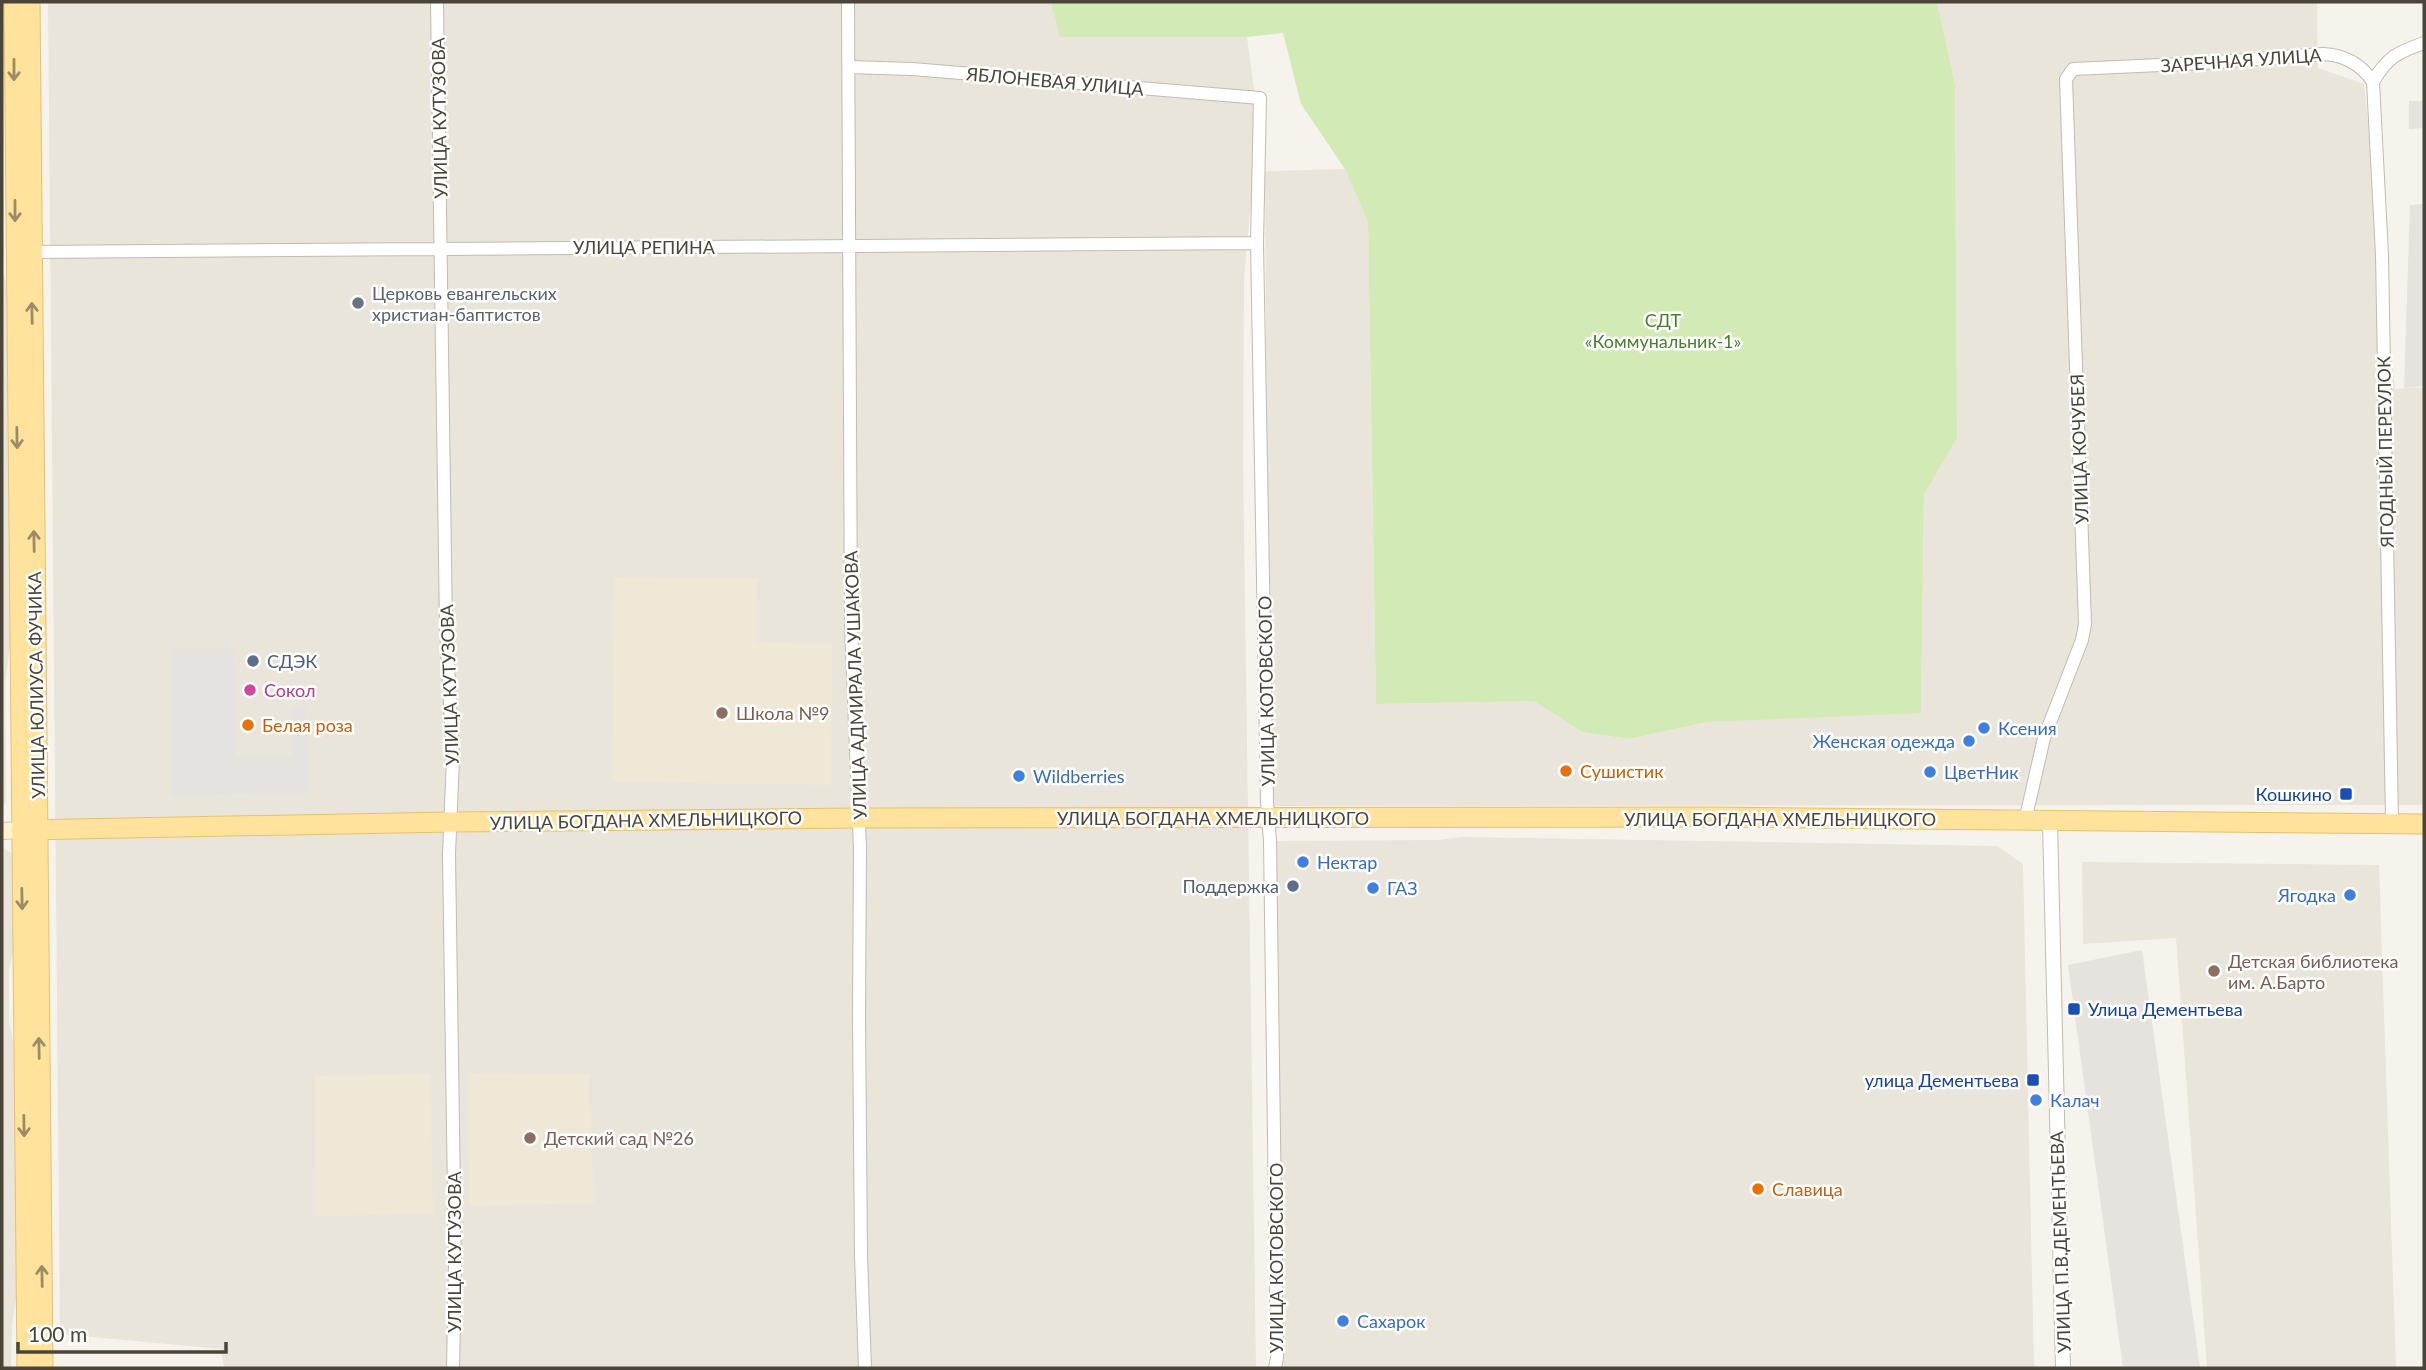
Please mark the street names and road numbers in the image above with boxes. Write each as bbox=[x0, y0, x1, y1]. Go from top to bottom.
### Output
street label: УЛИЦА КУТУЗОВА bbox=[427, 36, 451, 199]
street label: ЗАРЕЧНАЯ УЛИЦА bbox=[2160, 43, 2323, 77]
street label: ЯБЛОНЕВАЯ УЛИЦА bbox=[964, 62, 1146, 100]
street label: УЛИЦА РЕПИНА bbox=[573, 236, 716, 258]
street label: ЯГОДНЫЙ ПЕРЕУЛОК bbox=[2372, 356, 2398, 549]
street label: УЛИЦА КОЧУБЕЯ bbox=[2065, 373, 2093, 525]
street label: УЛИЦА АДМИРАЛА УШАКОВА bbox=[839, 549, 871, 820]
street label: УЛИЦА ЮЛИУСА ФУЧИКА bbox=[23, 570, 49, 799]
street label: УЛИЦА КОТОВСКОГО bbox=[1253, 596, 1279, 786]
street label: УЛИЦА КУТУЗОВА bbox=[435, 603, 463, 766]
street label: УЛИЦА БОГДАНА ХМЕЛЬНИЦКОГО bbox=[490, 806, 802, 834]
street label: УЛИЦА БОГДАНА ХМЕЛЬНИЦКОГО bbox=[1057, 807, 1369, 829]
street label: УЛИЦА БОГДАНА ХМЕЛЬНИЦКОГО bbox=[1624, 808, 1936, 830]
street label: УЛИЦА П.В.ДЕМЕНТЬЕВА bbox=[2045, 1130, 2075, 1353]
street label: УЛИЦА КОТОВСКОГО bbox=[1265, 1163, 1287, 1353]
street label: УЛИЦА КУТУЗОВА bbox=[443, 1171, 465, 1333]

